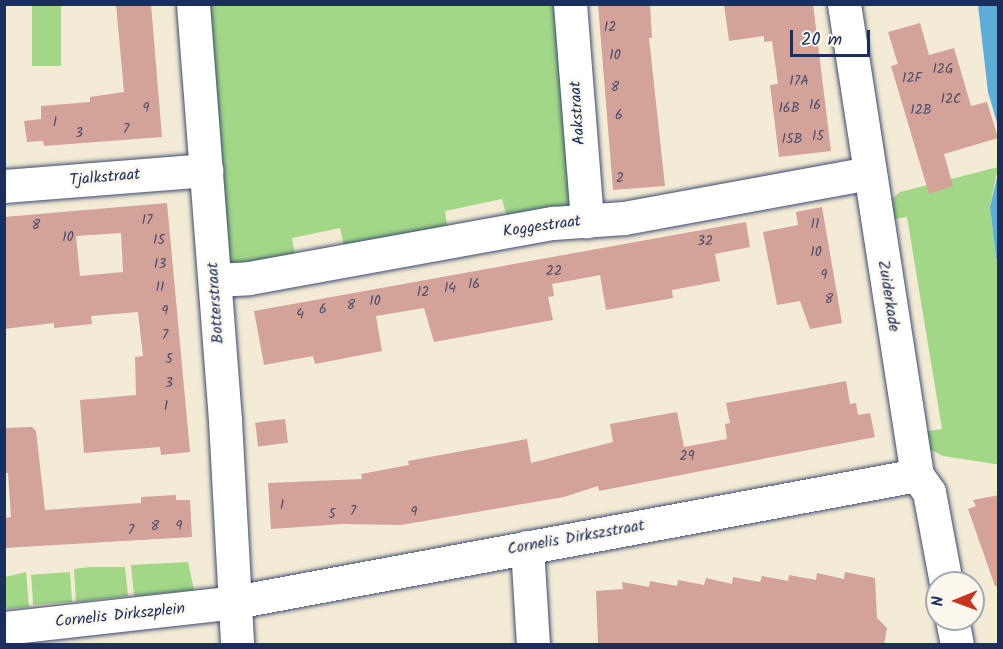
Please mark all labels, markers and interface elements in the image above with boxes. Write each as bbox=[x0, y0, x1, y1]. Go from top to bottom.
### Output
scale bar bbox=[793, 18, 872, 56]
house number: 12 bbox=[604, 19, 616, 35]
text: 20 m bbox=[801, 26, 842, 55]
house number: 10 bbox=[609, 47, 621, 63]
house number: 12G bbox=[932, 61, 954, 77]
house number: 12F bbox=[902, 70, 922, 86]
house number: 17A bbox=[789, 73, 809, 89]
house number: 8 bbox=[611, 79, 619, 95]
street label: Aakstraat bbox=[566, 80, 590, 146]
house number: 12C bbox=[941, 91, 961, 107]
house number: 16 bbox=[809, 97, 821, 113]
house number: 9 bbox=[143, 100, 149, 116]
house number: 16B bbox=[778, 100, 800, 116]
house number: 12B bbox=[910, 102, 932, 118]
house number: 6 bbox=[615, 107, 623, 123]
house number: 1 bbox=[53, 114, 57, 130]
house number: 7 bbox=[123, 121, 129, 137]
house number: 3 bbox=[75, 125, 83, 141]
house number: 15 bbox=[812, 128, 824, 144]
house number: 15B bbox=[782, 131, 802, 147]
street label: Tjalkstraat bbox=[69, 165, 141, 191]
house number: 2 bbox=[616, 170, 624, 186]
house number: 17 bbox=[142, 212, 152, 228]
street label: Koggestraat bbox=[502, 212, 582, 242]
house number: 11 bbox=[811, 216, 819, 232]
house number: 8 bbox=[32, 217, 40, 233]
house number: 10 bbox=[62, 229, 74, 245]
house number: 15 bbox=[153, 232, 165, 248]
house number: 32 bbox=[697, 233, 713, 249]
house number: 10 bbox=[810, 244, 822, 260]
house number: 13 bbox=[154, 256, 166, 272]
street label: Zuiderkade bbox=[873, 259, 903, 333]
street label: Botterstraat bbox=[204, 262, 228, 344]
house number: 22 bbox=[546, 263, 562, 279]
house number: 9 bbox=[821, 267, 827, 283]
house number: 16 bbox=[468, 276, 480, 292]
house number: 11 bbox=[156, 279, 164, 295]
house number: 14 bbox=[444, 280, 456, 296]
house number: 12 bbox=[417, 284, 429, 300]
house number: 8 bbox=[825, 291, 833, 307]
house number: 10 bbox=[369, 293, 381, 309]
house number: 8 bbox=[347, 297, 355, 313]
house number: 6 bbox=[319, 301, 327, 317]
house number: 9 bbox=[162, 303, 168, 319]
house number: 4 bbox=[296, 306, 304, 322]
house number: 7 bbox=[162, 327, 168, 343]
house number: 5 bbox=[165, 351, 173, 367]
house number: 3 bbox=[165, 375, 173, 391]
house number: 1 bbox=[164, 398, 168, 414]
house number: 29 bbox=[680, 448, 694, 464]
house number: 1 bbox=[280, 497, 284, 513]
house number: 7 bbox=[350, 503, 356, 519]
house number: 9 bbox=[411, 504, 417, 520]
house number: 5 bbox=[328, 506, 336, 522]
street label: Cornelis Dirkszstraat bbox=[506, 516, 646, 560]
house number: 8 bbox=[151, 518, 159, 534]
house number: 9 bbox=[176, 518, 182, 534]
house number: 7 bbox=[128, 522, 134, 538]
north arrow bbox=[925, 571, 985, 631]
text: N bbox=[926, 596, 951, 607]
street label: Cornelis Dirkszplein bbox=[54, 600, 186, 632]

